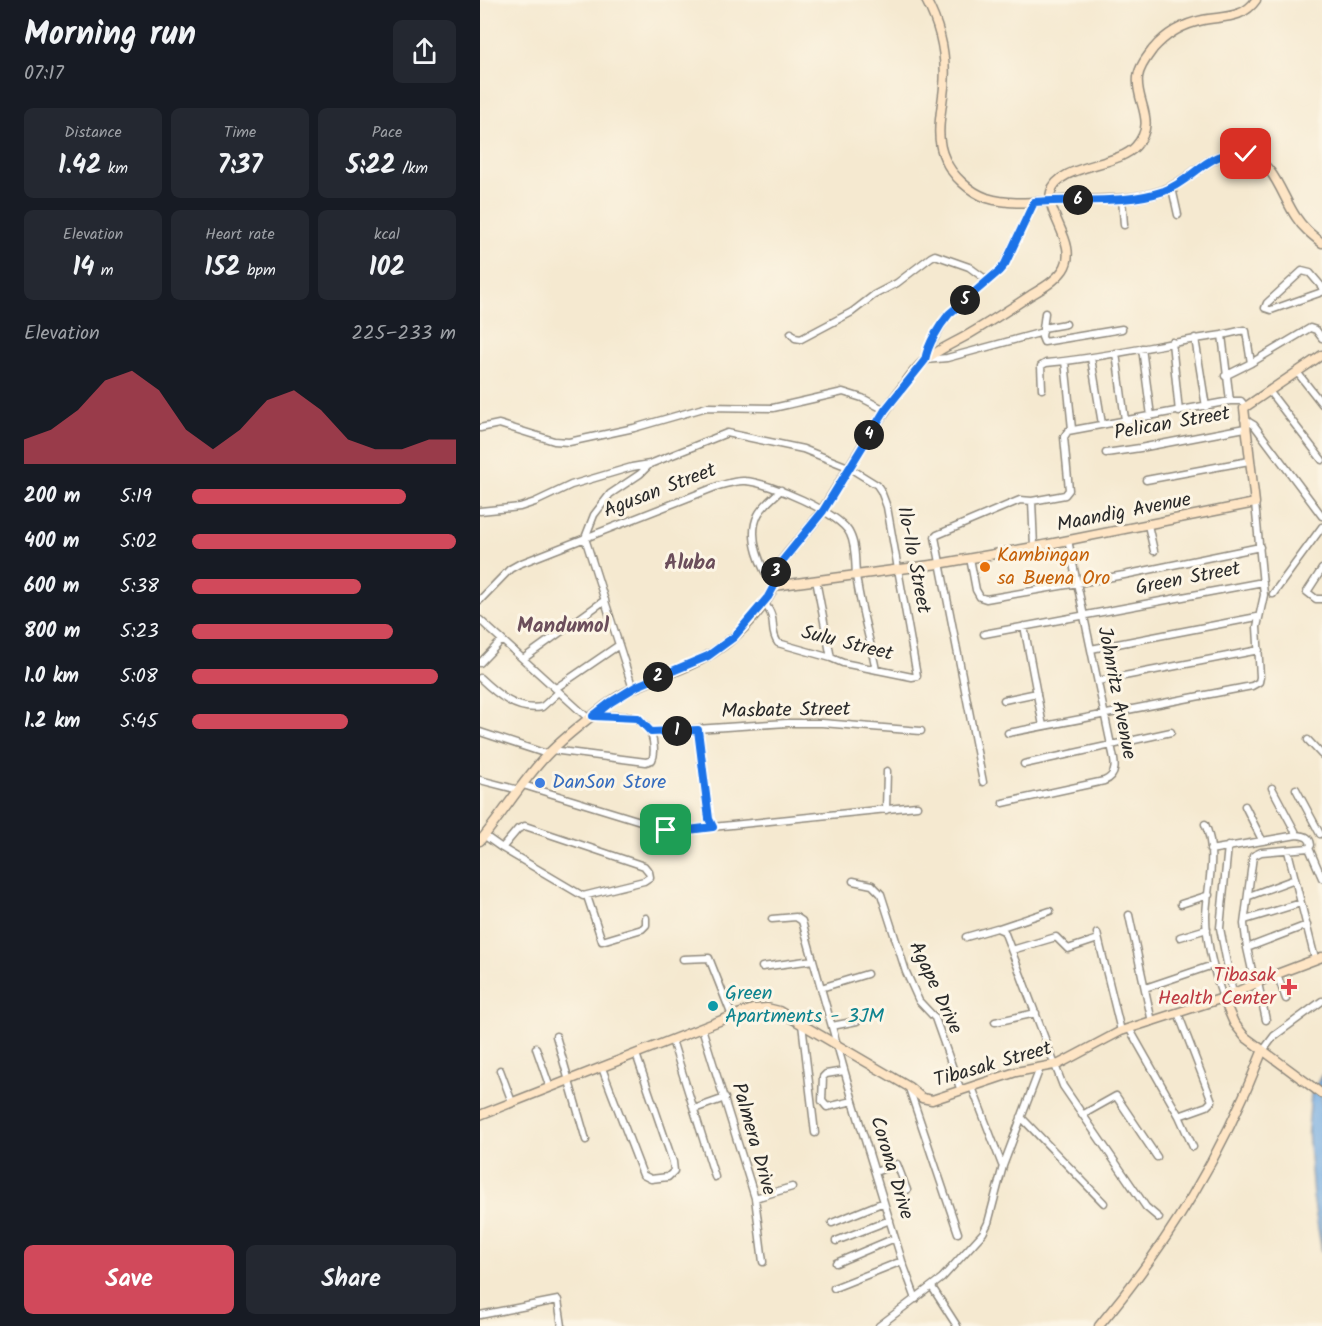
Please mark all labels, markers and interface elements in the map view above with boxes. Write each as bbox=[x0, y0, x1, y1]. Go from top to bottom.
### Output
text: Morning run bbox=[24, 9, 196, 62]
button: share bbox=[393, 20, 456, 83]
text: 07:17 bbox=[24, 58, 64, 90]
text: Distance bbox=[64, 120, 122, 145]
text: Time bbox=[224, 120, 256, 145]
text: Pace bbox=[372, 120, 402, 145]
pin bbox=[1220, 128, 1271, 179]
icon: check bbox=[1229, 137, 1262, 170]
text: 1.42 bbox=[58, 145, 101, 187]
text: 7:37 bbox=[217, 145, 263, 187]
text: 5:22 bbox=[346, 145, 396, 187]
text: km bbox=[101, 156, 128, 181]
text: /km bbox=[396, 156, 428, 181]
pin: 6 bbox=[1063, 185, 1093, 215]
text: 6 bbox=[1074, 187, 1082, 212]
text: Elevation bbox=[63, 222, 123, 247]
text: Heart rate bbox=[205, 222, 275, 247]
text: kcal bbox=[374, 222, 400, 247]
text: 14 bbox=[72, 247, 94, 289]
text: 152 bbox=[204, 247, 240, 289]
text: 102 bbox=[369, 247, 405, 289]
text: m bbox=[94, 258, 114, 283]
text: bpm bbox=[240, 258, 276, 283]
pin: 5 bbox=[950, 285, 980, 315]
text: 5 bbox=[961, 287, 969, 312]
text: Elevation bbox=[24, 318, 100, 350]
text: 225–233 m bbox=[351, 318, 456, 350]
street label: Pelican Street bbox=[1112, 398, 1233, 450]
pin: 4 bbox=[854, 420, 884, 450]
text: 4 bbox=[865, 422, 873, 447]
street label: Agusan Street bbox=[599, 455, 721, 527]
text: 200 m bbox=[24, 481, 80, 513]
text: 5:19 bbox=[120, 481, 152, 513]
street label: Maandig Avenue bbox=[1054, 484, 1194, 542]
street label: Ilo-Ilo Street bbox=[887, 504, 939, 616]
text: 400 m bbox=[24, 526, 80, 558]
text: 5:02 bbox=[120, 526, 157, 558]
place label: Kambingan sa Buena Oro bbox=[997, 540, 1110, 595]
district label: Aluba bbox=[664, 547, 716, 580]
street label: Green Street bbox=[1133, 553, 1243, 605]
pin: 3 bbox=[761, 557, 791, 587]
text: 3 bbox=[772, 559, 780, 584]
marker: Kambingan sa Buena Oro bbox=[978, 560, 992, 574]
text: 600 m bbox=[24, 571, 79, 603]
text: 5:38 bbox=[120, 571, 159, 603]
district label: Mandumol bbox=[517, 610, 609, 643]
text: 800 m bbox=[24, 616, 80, 648]
text: 5:23 bbox=[120, 616, 159, 648]
street label: Sulu Street bbox=[798, 617, 896, 671]
street label: Johnritz Avenue bbox=[1087, 624, 1145, 762]
text: 1.0 km bbox=[24, 661, 79, 693]
text: 5:08 bbox=[120, 661, 158, 693]
pin: 2 bbox=[643, 662, 673, 692]
text: 2 bbox=[653, 664, 663, 689]
street label: Masbate Street bbox=[721, 694, 851, 728]
text: 1.2 km bbox=[24, 706, 80, 738]
text: 5:45 bbox=[120, 706, 157, 738]
pin: 1 bbox=[662, 716, 692, 746]
text: 1 bbox=[675, 718, 679, 743]
place label: DanSon Store bbox=[552, 767, 666, 799]
marker: DanSon Store bbox=[533, 776, 547, 790]
pin bbox=[640, 804, 691, 855]
icon: arrive bbox=[649, 813, 682, 846]
street label: Agape Drive bbox=[900, 936, 970, 1040]
place label: Tibasak Health Center bbox=[1158, 960, 1277, 1015]
place label: Green Apartments - 3JM bbox=[725, 978, 884, 1033]
marker: Tibasak Health Center bbox=[1280, 978, 1298, 996]
marker: Green Apartments - 3JM bbox=[706, 999, 720, 1013]
street label: Tibasak Street bbox=[930, 1033, 1056, 1097]
street label: Palmera Drive bbox=[722, 1079, 784, 1199]
street label: Corona Drive bbox=[860, 1112, 922, 1224]
button: Save bbox=[24, 1245, 234, 1314]
button: Share bbox=[246, 1245, 456, 1314]

